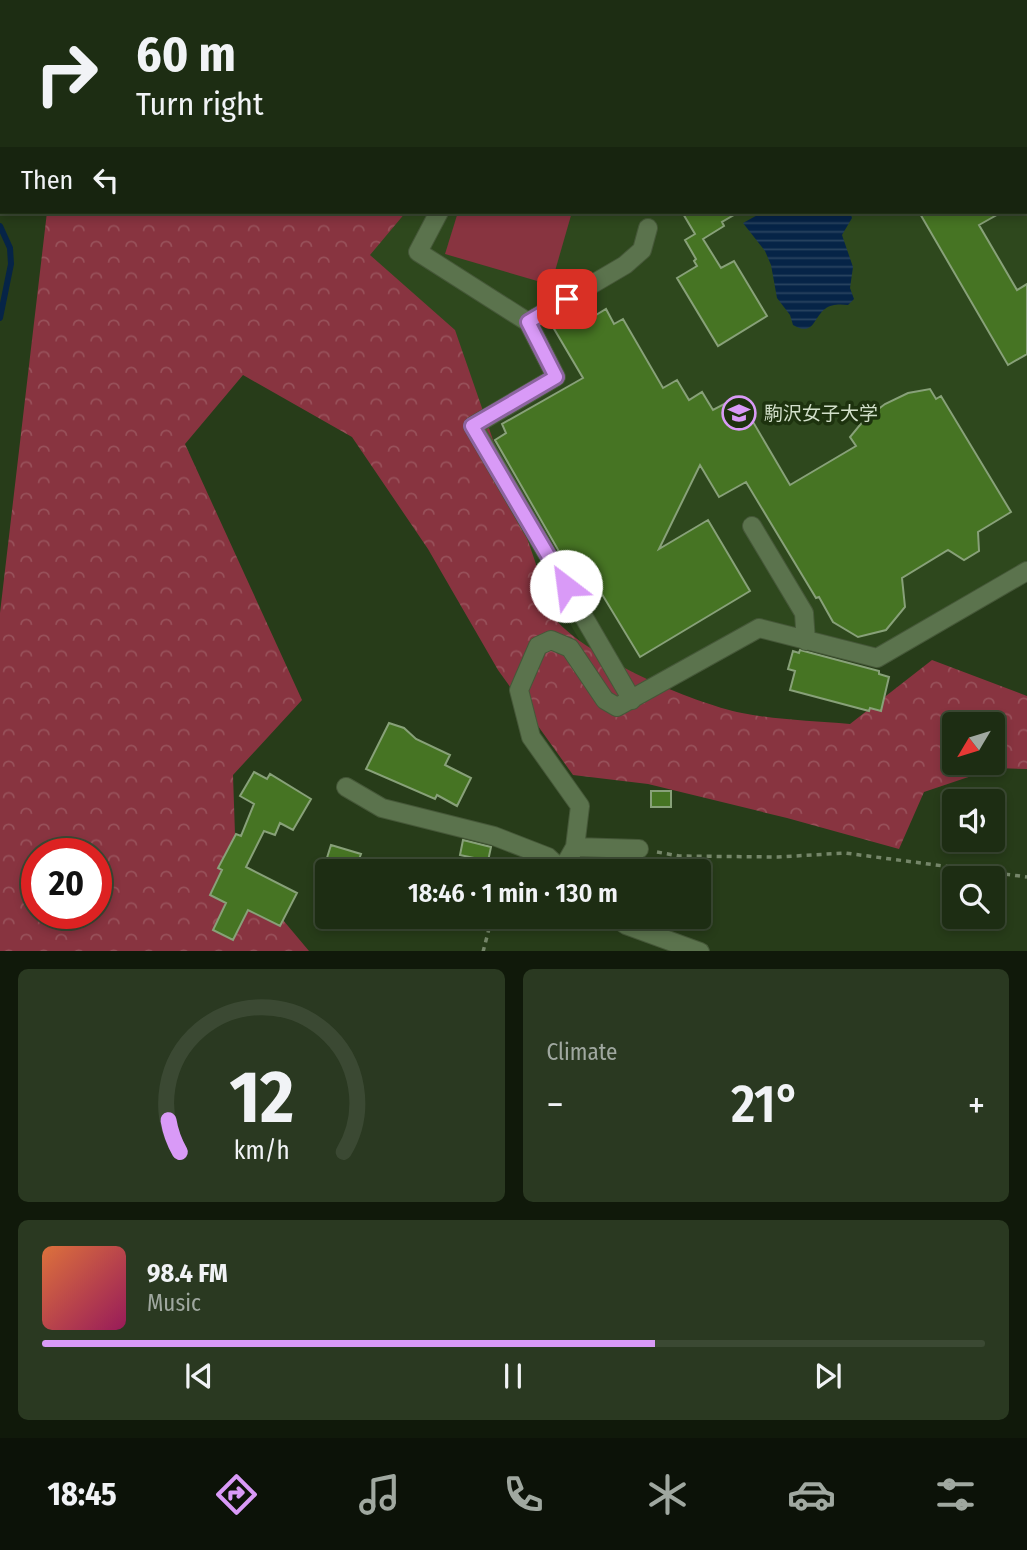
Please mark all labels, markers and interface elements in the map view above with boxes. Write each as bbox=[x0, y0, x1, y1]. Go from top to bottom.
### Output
text: 60 m bbox=[136, 25, 236, 84]
icon: right bbox=[21, 28, 112, 119]
text: Turn right bbox=[136, 85, 263, 123]
icon: left bbox=[87, 161, 125, 199]
text: Then bbox=[21, 165, 73, 196]
pin bbox=[537, 269, 597, 329]
icon: arrive bbox=[548, 280, 586, 318]
school or university icon: 駒沢女子大学 bbox=[720, 394, 758, 432]
place label: 駒沢女子大学 bbox=[764, 402, 878, 425]
position arrow bbox=[529, 549, 603, 623]
north arrow bbox=[942, 712, 1004, 775]
map controls bbox=[942, 712, 1005, 929]
button: sound bbox=[942, 789, 1005, 852]
speed limit sign: 20 bbox=[21, 838, 112, 929]
button: search bbox=[942, 866, 1005, 929]
text: 18:46 · 1 min · 130 m bbox=[408, 878, 618, 909]
text: Climate bbox=[547, 1038, 617, 1066]
text: 12 bbox=[229, 1054, 294, 1141]
text: 21° bbox=[731, 1073, 800, 1136]
text: − bbox=[547, 1082, 564, 1128]
text: + bbox=[968, 1082, 985, 1128]
text: km/h bbox=[233, 1135, 289, 1165]
text: 98.4 FM bbox=[147, 1258, 228, 1289]
text: Music bbox=[147, 1289, 201, 1317]
icon: previous bbox=[180, 1357, 218, 1395]
icon: pause bbox=[494, 1357, 532, 1395]
icon: next bbox=[809, 1357, 847, 1395]
icon: directions bbox=[212, 1470, 261, 1519]
icon: music bbox=[355, 1470, 404, 1519]
icon: phone bbox=[499, 1470, 548, 1519]
icon: climate bbox=[643, 1470, 692, 1519]
icon: car bbox=[787, 1470, 836, 1519]
icon: filters bbox=[931, 1470, 980, 1519]
text: 18:45 bbox=[47, 1475, 117, 1513]

